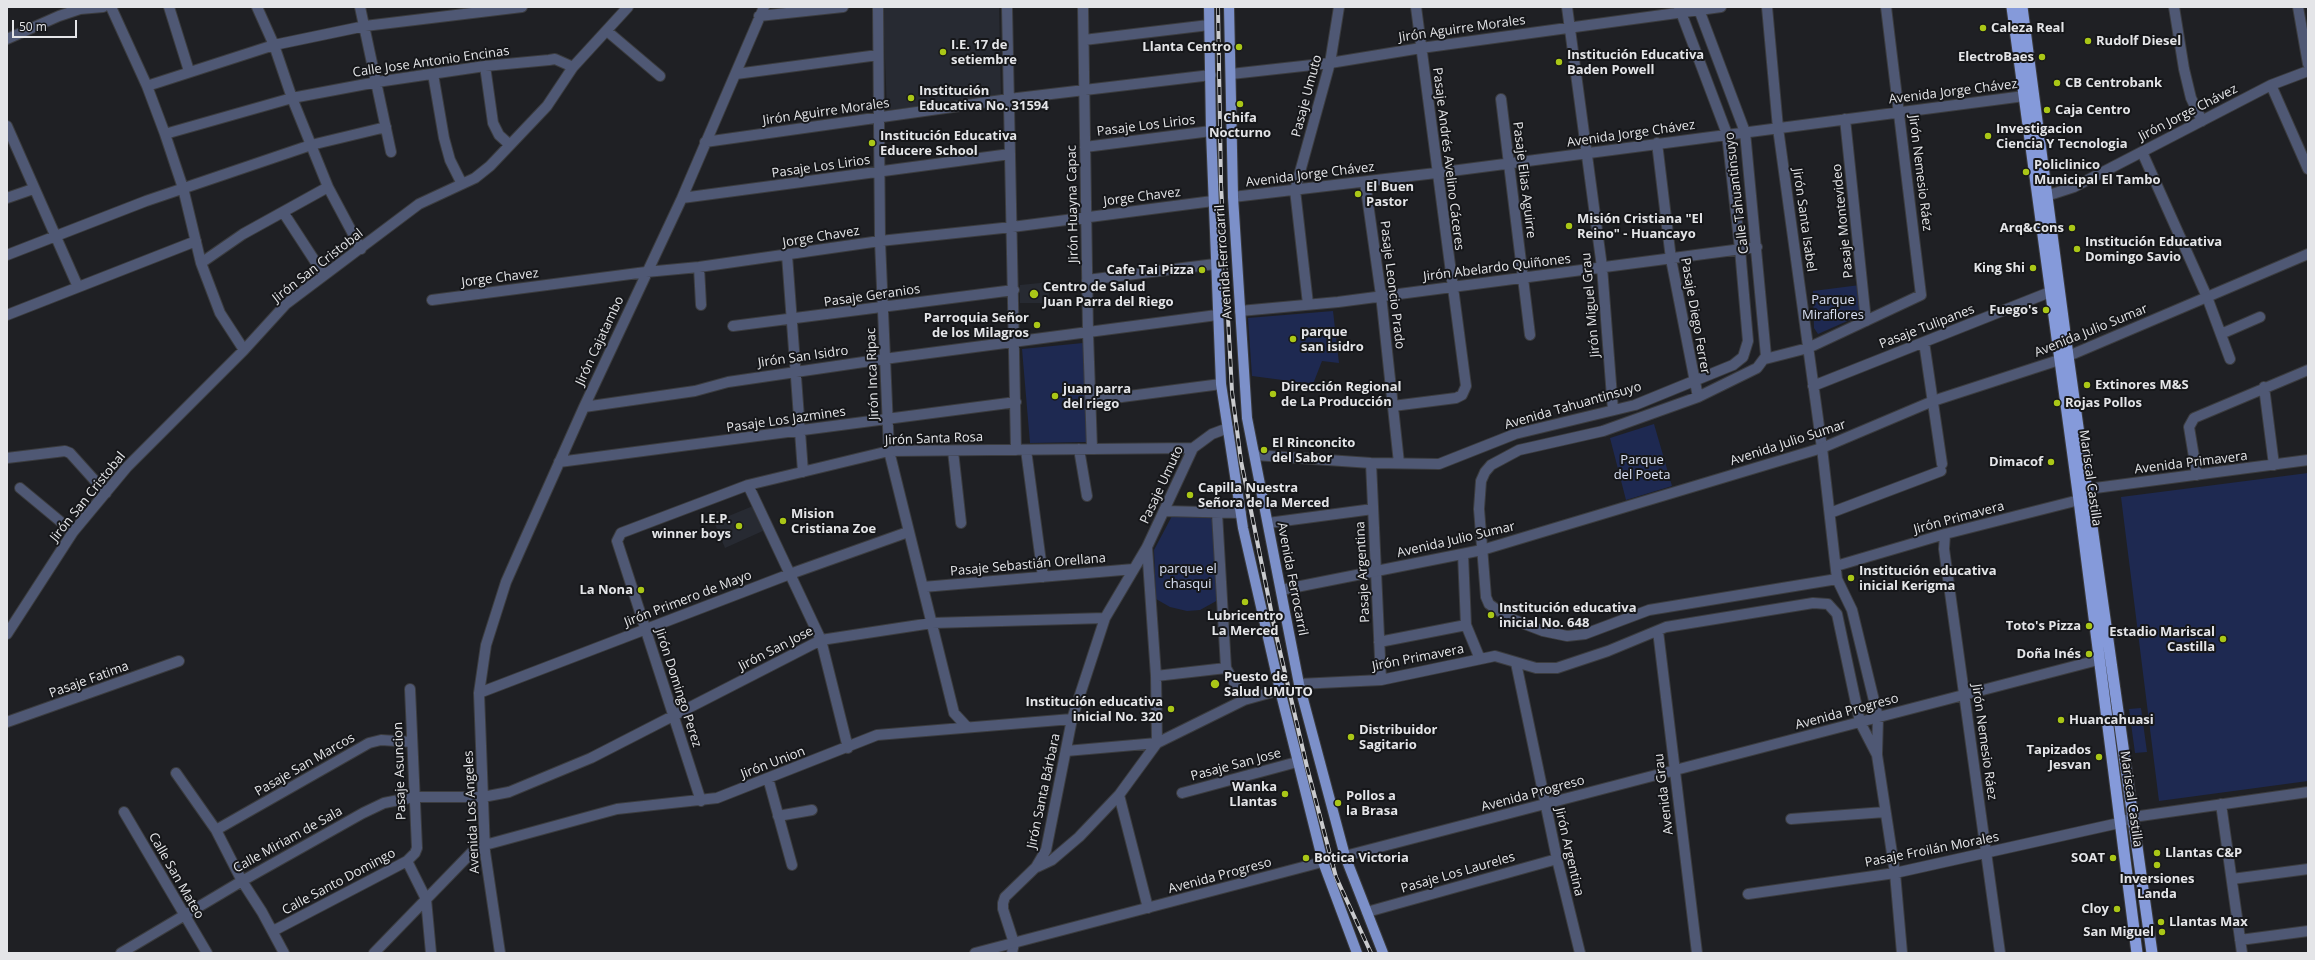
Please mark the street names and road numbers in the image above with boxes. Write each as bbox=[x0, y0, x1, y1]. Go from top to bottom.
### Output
street label: Jirón Aguirre Morales bbox=[1398, 12, 1526, 46]
street label: Calle Jose Antonio Encinas bbox=[352, 43, 510, 81]
street label: Pasaje Umuto bbox=[1289, 53, 1325, 139]
street label: Pasaje Andrés Avelino Cáceres bbox=[1429, 67, 1467, 251]
street label: Avenida Jorge Chávez bbox=[1888, 76, 2018, 108]
street label: Jirón Jorge Chávez bbox=[2136, 81, 2240, 145]
street label: Jirón Aguirre Morales bbox=[762, 95, 890, 129]
street label: Pasaje Los Lirios bbox=[1096, 112, 1196, 140]
street label: Jirón Nemesio Ráez bbox=[1905, 114, 1935, 232]
street label: Avenida Jorge Chávez bbox=[1566, 117, 1696, 151]
street label: Pasaje Elias Aguirre bbox=[1509, 121, 1539, 239]
street label: Calle Tahuantinsuyo bbox=[1722, 131, 1752, 255]
street label: Jirón Huayna Capac bbox=[1064, 145, 1082, 263]
street label: Pasaje Los Lirios bbox=[771, 152, 871, 182]
street label: Avenida Jorge Chávez bbox=[1245, 159, 1375, 191]
street label: Pasaje Montevideo bbox=[1829, 163, 1857, 279]
street label: Jirón Santa Isabel bbox=[1789, 167, 1819, 273]
street label: Jorge Chavez bbox=[1103, 185, 1181, 209]
street label: Avenida Ferrocarril bbox=[1212, 204, 1236, 320]
street label: Pasaje Leoncio Prado bbox=[1376, 220, 1408, 350]
street label: Jorge Chavez bbox=[781, 223, 861, 251]
street label: Jirón San Cristobal bbox=[270, 226, 366, 306]
street label: Jirón Abelardo Quiñones bbox=[1422, 251, 1572, 285]
street label: Jirón Miguel Grau bbox=[1579, 252, 1603, 358]
street label: Pasaje Diego Ferrer bbox=[1677, 257, 1713, 375]
street label: Jorge Chavez bbox=[461, 266, 539, 290]
street label: Pasaje Geranios bbox=[823, 282, 921, 310]
street label: Jirón Cajatambo bbox=[572, 294, 628, 388]
street label: Avenida Julio Sumar bbox=[2032, 301, 2150, 361]
street label: Pasaje Tulipanes bbox=[1877, 302, 1977, 352]
street label: Jirón Inca Ripac bbox=[864, 328, 882, 420]
street label: Jirón San Isidro bbox=[757, 343, 849, 371]
street label: Avenida Tahuantinsuyo bbox=[1503, 379, 1643, 433]
street label: Pasaje Los Jazmines bbox=[725, 404, 847, 436]
street label: Avenida Julio Sumar bbox=[1728, 417, 1848, 469]
street label: Jirón Santa Rosa bbox=[885, 429, 983, 449]
street label: Mariscal Castilla bbox=[2076, 429, 2104, 527]
street label: Pasaje Umuto bbox=[1137, 443, 1187, 527]
street label: Avenida Primavera bbox=[2134, 448, 2248, 478]
street label: Jirón San Cristobal bbox=[47, 449, 129, 545]
street label: Jirón Primavera bbox=[1912, 498, 2006, 538]
street label: Avenida Julio Sumar bbox=[1395, 519, 1517, 561]
street label: Avenida Ferrocarril bbox=[1273, 521, 1311, 637]
street label: Pasaje Argentina bbox=[1353, 521, 1373, 623]
street label: Pasaje Sebastián Orellana bbox=[949, 550, 1107, 580]
street label: Jirón Primero de Mayo bbox=[622, 567, 754, 631]
street label: Jirón San Jose bbox=[736, 623, 816, 675]
street label: Jirón Domingo Perez bbox=[651, 627, 705, 749]
street label: Jirón Primavera bbox=[1371, 641, 1465, 675]
street label: Pasaje Fatima bbox=[47, 658, 131, 702]
street label: Jirón Nemesio Ráez bbox=[1968, 683, 2000, 801]
street label: Avenida Progreso bbox=[1794, 691, 1900, 733]
street label: Pasaje Asuncion bbox=[390, 722, 410, 820]
street label: Pasaje San Marcos bbox=[252, 730, 358, 800]
street label: Jirón Santa Bárbara bbox=[1024, 732, 1064, 850]
street label: Jirón Union bbox=[739, 744, 807, 782]
street label: Pasaje San Jose bbox=[1189, 745, 1283, 785]
street label: Avenida Los Angeles bbox=[461, 750, 483, 874]
street label: Mariscal Castilla bbox=[2117, 750, 2145, 848]
street label: Avenida Grau bbox=[1651, 752, 1677, 836]
street label: Avenida Progreso bbox=[1480, 773, 1586, 815]
street label: Calle Miriam de Sala bbox=[231, 804, 345, 876]
street label: Jirón Argentina bbox=[1551, 806, 1587, 898]
street label: Pasaje Froilán Morales bbox=[1864, 829, 2000, 871]
street label: Calle San Mateo bbox=[145, 830, 207, 922]
street label: Calle Santo Domingo bbox=[280, 845, 398, 919]
street label: Pasaje Los Laureles bbox=[1399, 849, 1517, 897]
street label: Avenida Progreso bbox=[1167, 855, 1273, 897]

